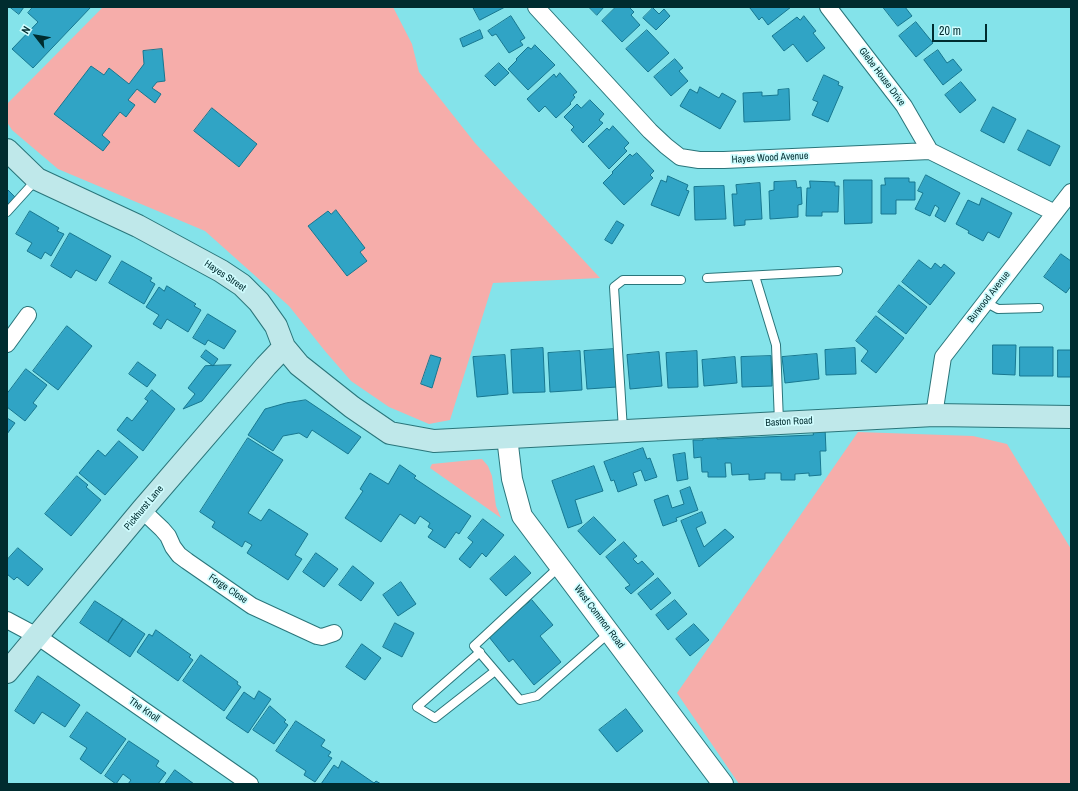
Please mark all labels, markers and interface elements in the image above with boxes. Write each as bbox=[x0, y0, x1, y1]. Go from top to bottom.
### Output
north arrow bbox=[16, 16, 56, 56]
scale bar bbox=[934, 16, 989, 42]
text: N bbox=[18, 23, 33, 36]
text: 20 m bbox=[939, 23, 961, 39]
street label: Glebe House Drive bbox=[856, 46, 908, 108]
street label: Hayes Wood Avenue bbox=[731, 150, 809, 166]
street label: Hayes Street bbox=[202, 258, 248, 294]
street label: Burwood Avenue bbox=[965, 269, 1013, 325]
street label: Baston Road bbox=[765, 415, 813, 429]
street label: Pickhurst Lane bbox=[122, 483, 166, 533]
street label: Forge Close bbox=[206, 572, 250, 606]
street label: West Common Road bbox=[571, 583, 627, 651]
street label: The Knoll bbox=[126, 695, 162, 725]

